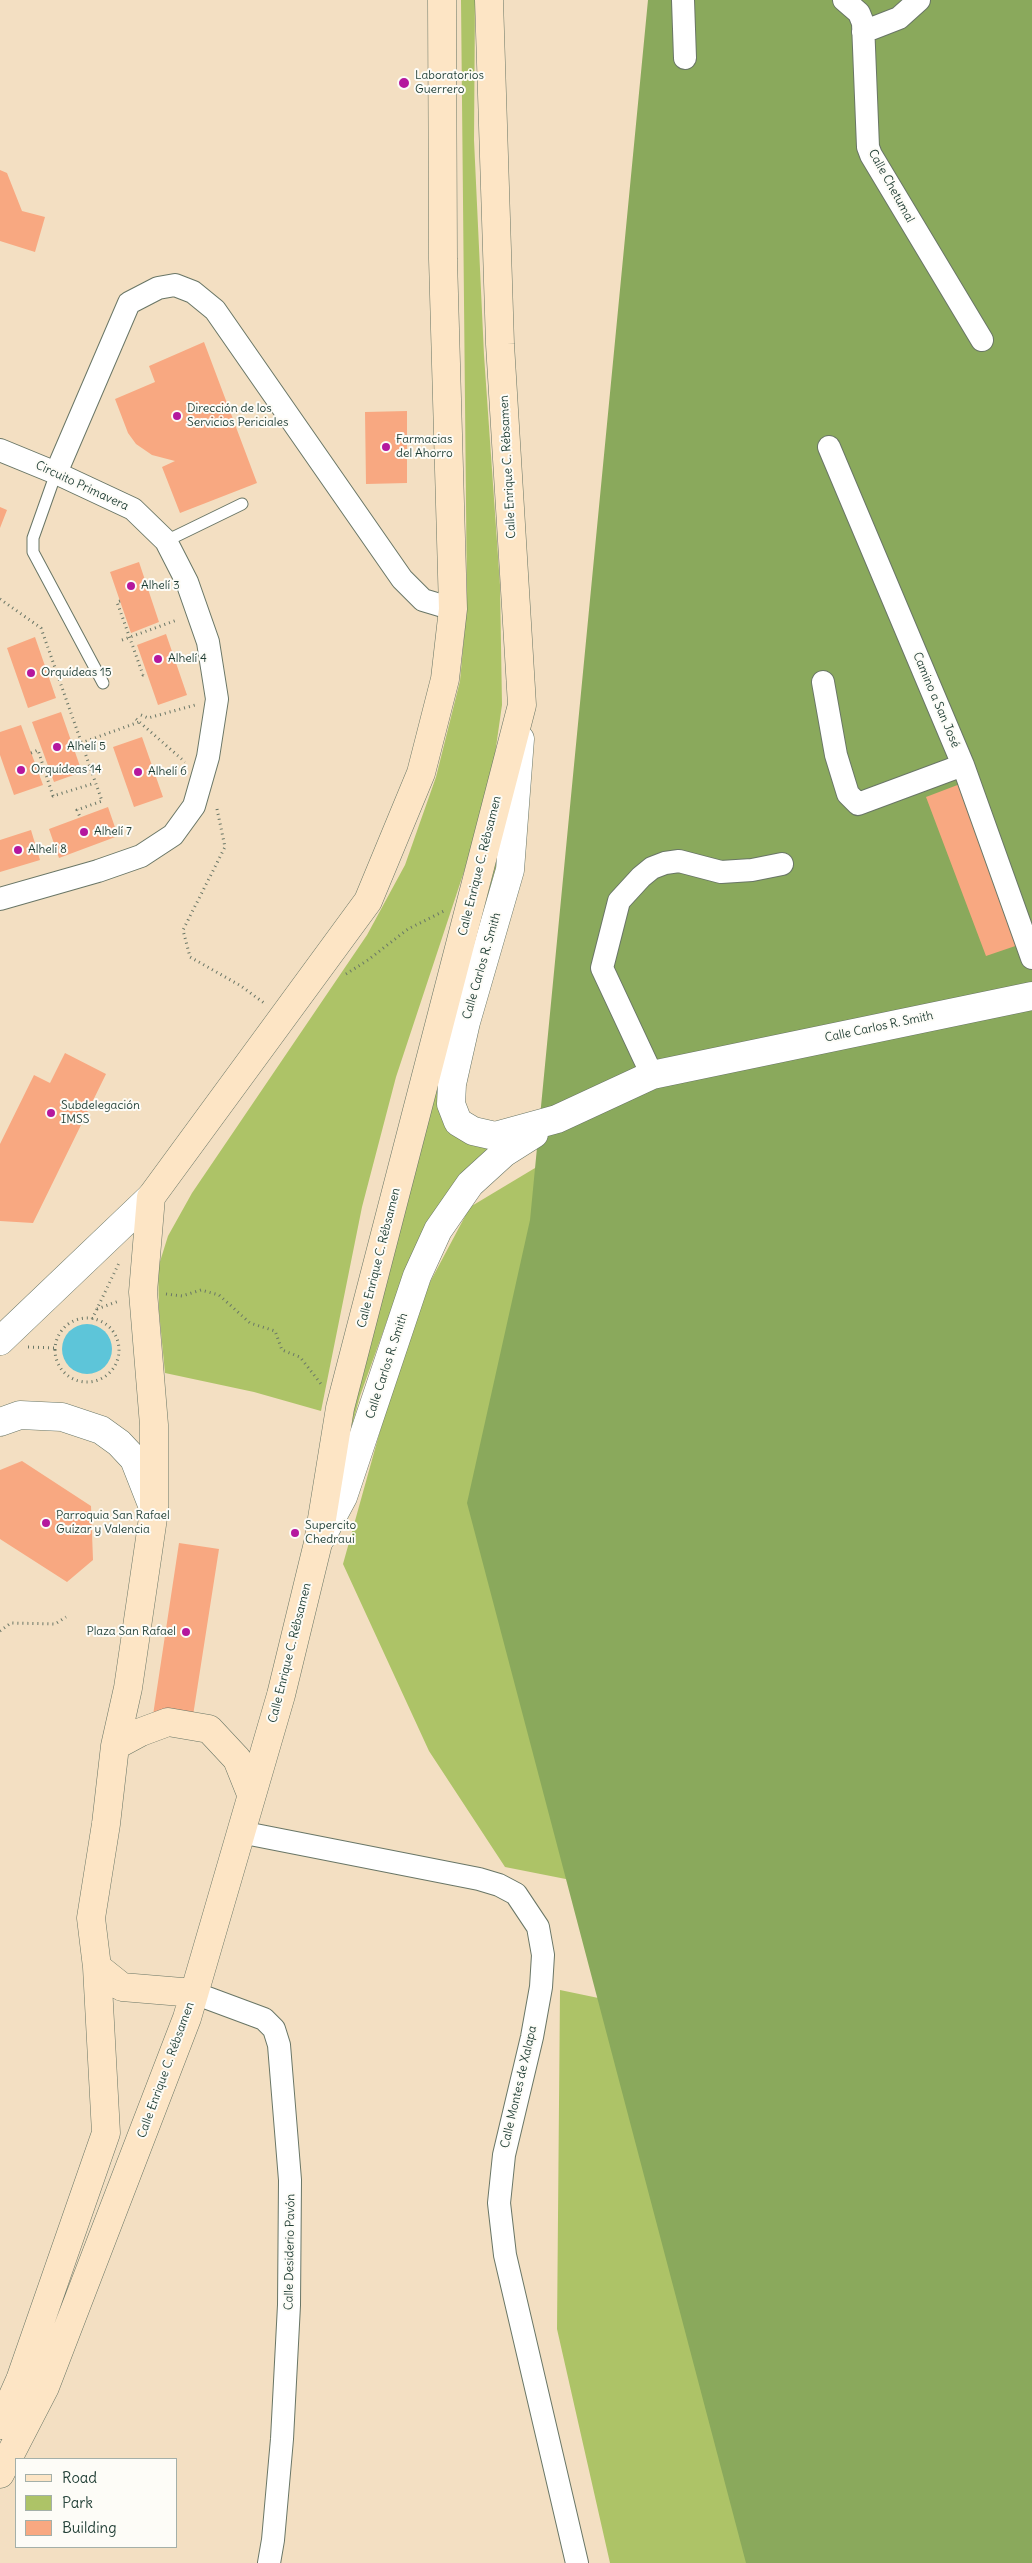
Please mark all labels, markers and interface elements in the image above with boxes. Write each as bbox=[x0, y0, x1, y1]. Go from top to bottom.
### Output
place label: Laboratorios Guerrero bbox=[415, 69, 484, 97]
marker: Laboratorios Guerrero bbox=[397, 76, 411, 90]
street label: Calle Chetumal bbox=[865, 147, 917, 225]
street label: Calle Enrique C. Rébsamen bbox=[497, 395, 519, 539]
place label: Dirección de los Servicios Periciales bbox=[187, 402, 288, 430]
marker: Dirección de los Servicios Periciales bbox=[171, 410, 183, 422]
place label: Farmacias del Ahorro bbox=[396, 433, 453, 461]
marker: Farmacias del Ahorro bbox=[380, 441, 392, 453]
street label: Circuito Primavera bbox=[33, 458, 131, 514]
place label: Alhelí 3 bbox=[141, 579, 180, 593]
marker: Alhelí 3 bbox=[125, 580, 137, 592]
street label: Camino a San José bbox=[909, 650, 963, 750]
place label: Alhelí 4 bbox=[168, 652, 207, 666]
marker: Alhelí 4 bbox=[152, 653, 164, 665]
place label: Orquídeas 15 bbox=[41, 666, 112, 680]
marker: Orquídeas 15 bbox=[25, 667, 37, 679]
place label: Alhelí 5 bbox=[67, 740, 106, 754]
marker: Alhelí 5 bbox=[51, 741, 63, 753]
place label: Orquídeas 14 bbox=[31, 763, 102, 777]
marker: Orquídeas 14 bbox=[15, 764, 27, 776]
place label: Alhelí 6 bbox=[148, 765, 187, 779]
marker: Alhelí 6 bbox=[132, 766, 144, 778]
street label: Calle Enrique C. Rébsamen bbox=[456, 795, 504, 937]
place label: Alhelí 7 bbox=[94, 825, 132, 839]
marker: Alhelí 7 bbox=[78, 826, 90, 838]
place label: Alhelí 8 bbox=[28, 843, 67, 857]
marker: Alhelí 8 bbox=[12, 844, 24, 856]
street label: Calle Carlos R. Smith bbox=[460, 911, 504, 1021]
street label: Calle Carlos R. Smith bbox=[823, 1008, 935, 1046]
place label: Subdelegación IMSS bbox=[61, 1099, 140, 1127]
marker: Subdelegación IMSS bbox=[45, 1107, 57, 1119]
street label: Calle Enrique C. Rébsamen bbox=[355, 1187, 403, 1329]
street label: Calle Carlos R. Smith bbox=[363, 1311, 411, 1421]
place label: Parroquia San Rafael Guízar y Valencia bbox=[56, 1509, 170, 1537]
marker: Parroquia San Rafael Guízar y Valencia bbox=[40, 1517, 52, 1529]
place label: Supercito Chedraui bbox=[305, 1519, 356, 1547]
marker: Supercito Chedraui bbox=[289, 1527, 301, 1539]
street label: Calle Enrique C. Rébsamen bbox=[266, 1582, 314, 1724]
place label: Plaza San Rafael bbox=[86, 1625, 176, 1639]
marker: Plaza San Rafael bbox=[180, 1626, 192, 1638]
street label: Calle Enrique C. Rébsamen bbox=[135, 2000, 197, 2140]
street label: Calle Montes de Xalapa bbox=[498, 2024, 540, 2150]
street label: Calle Desiderio Pavón bbox=[282, 2194, 298, 2310]
legend bbox=[15, 2458, 178, 2548]
text: Road bbox=[62, 2468, 97, 2487]
text: Park bbox=[62, 2493, 93, 2512]
text: Building bbox=[62, 2518, 117, 2537]

